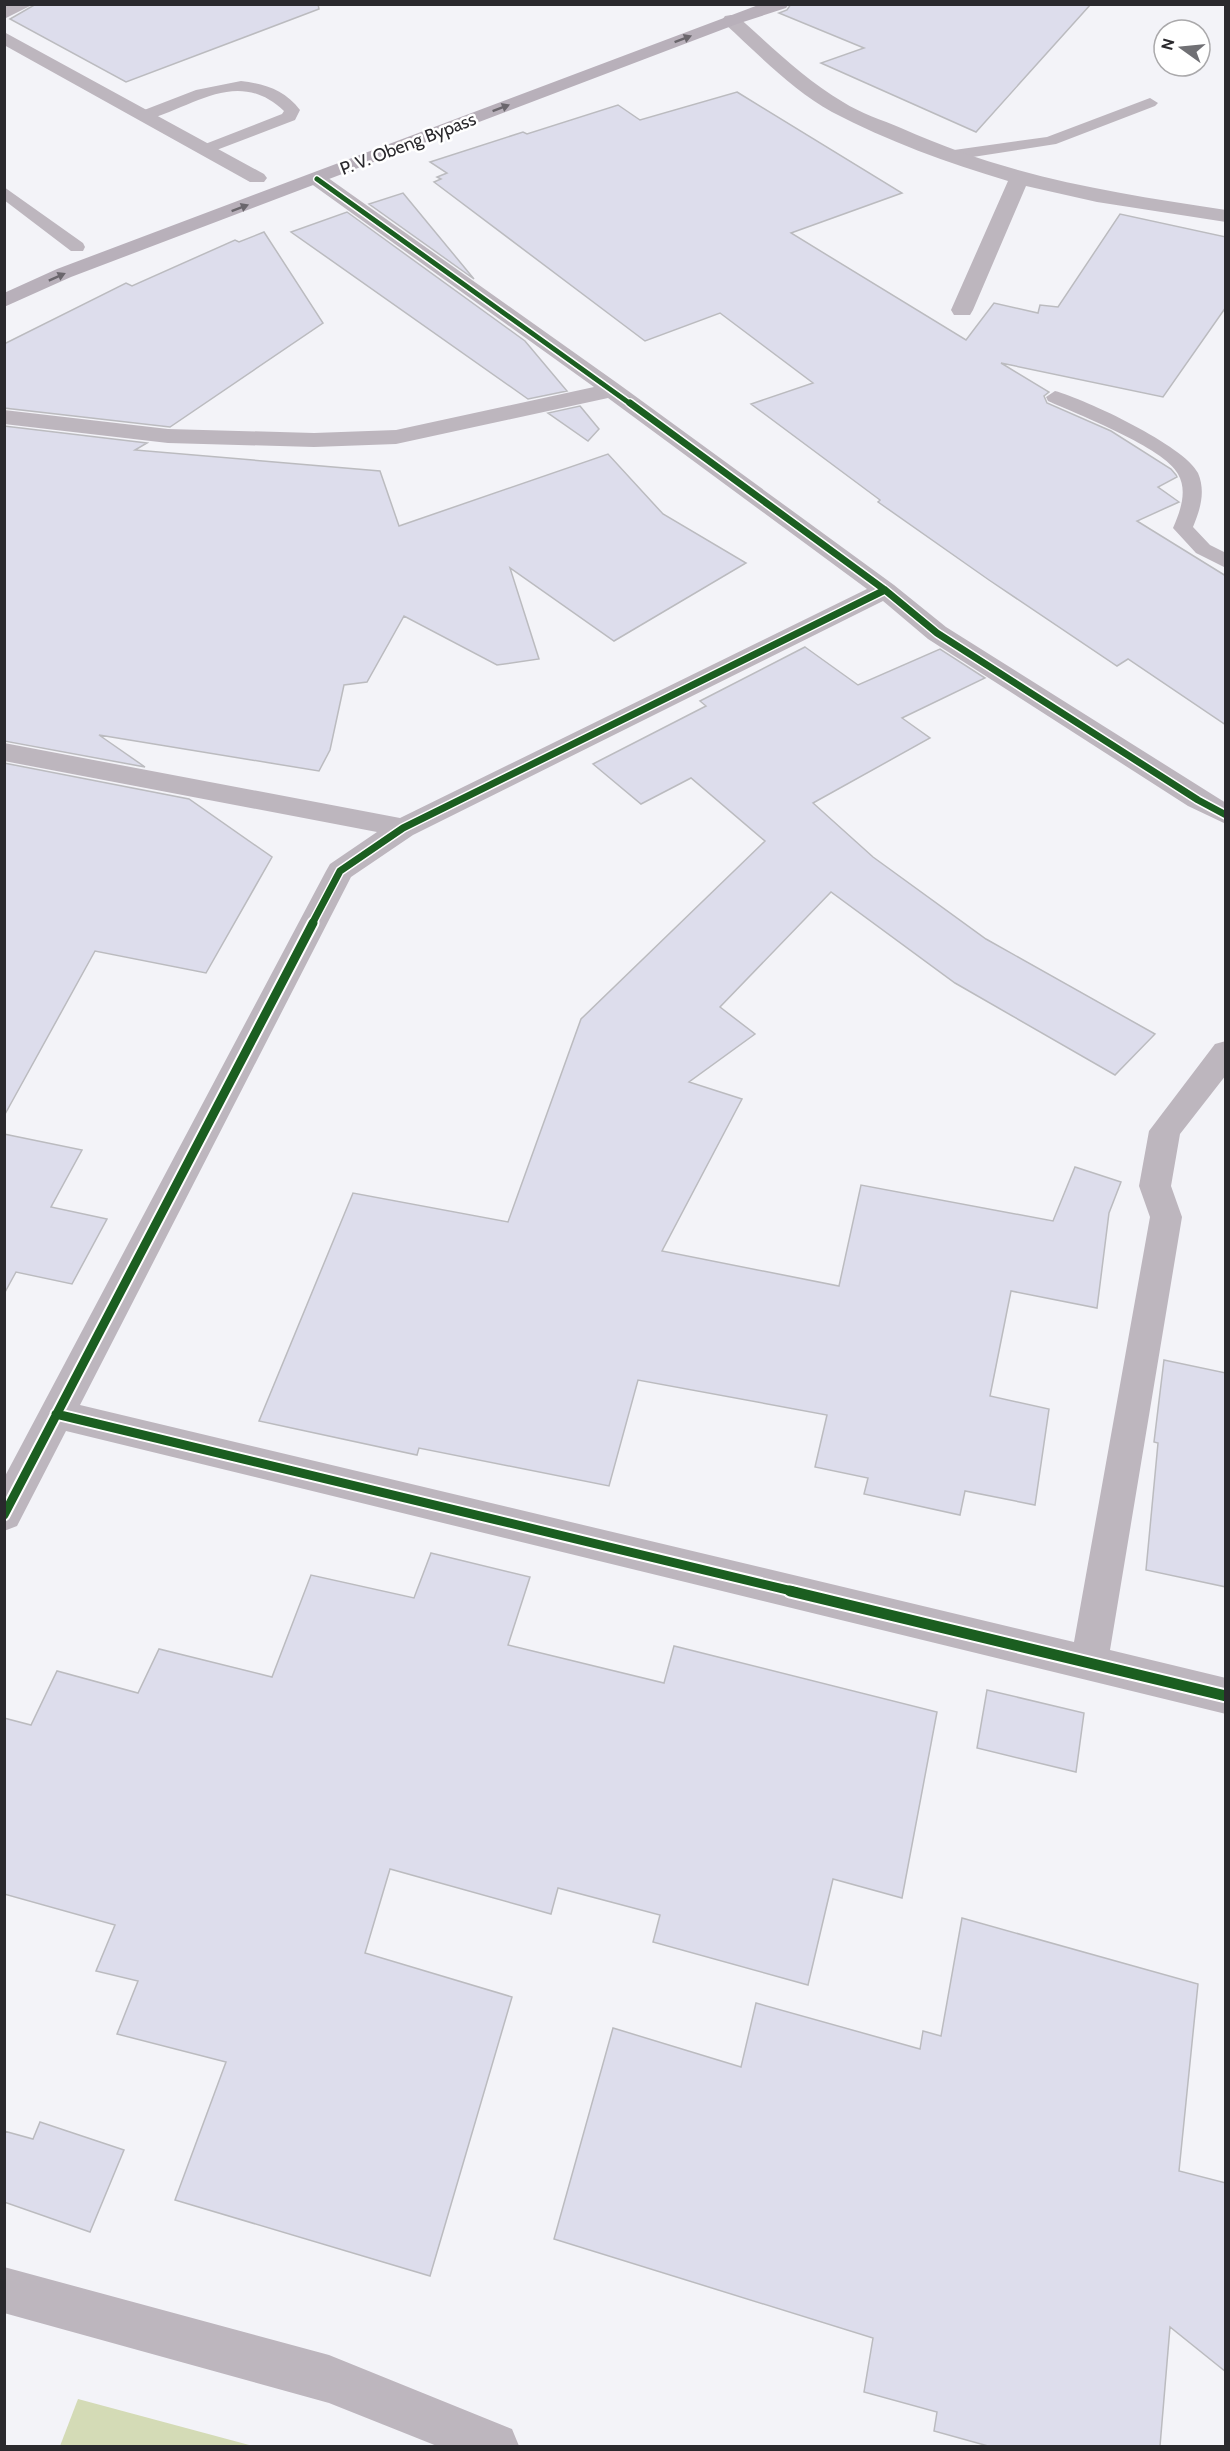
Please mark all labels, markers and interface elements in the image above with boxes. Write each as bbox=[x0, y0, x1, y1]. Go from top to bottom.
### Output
north arrow bbox=[1152, 18, 1212, 78]
one-way arrow bbox=[674, 33, 692, 43]
text: N bbox=[1157, 36, 1179, 52]
one-way arrow bbox=[492, 103, 510, 113]
street label: P. V. Obeng Bypass bbox=[337, 108, 479, 180]
one-way arrow bbox=[231, 202, 249, 212]
one-way arrow bbox=[49, 272, 66, 281]

